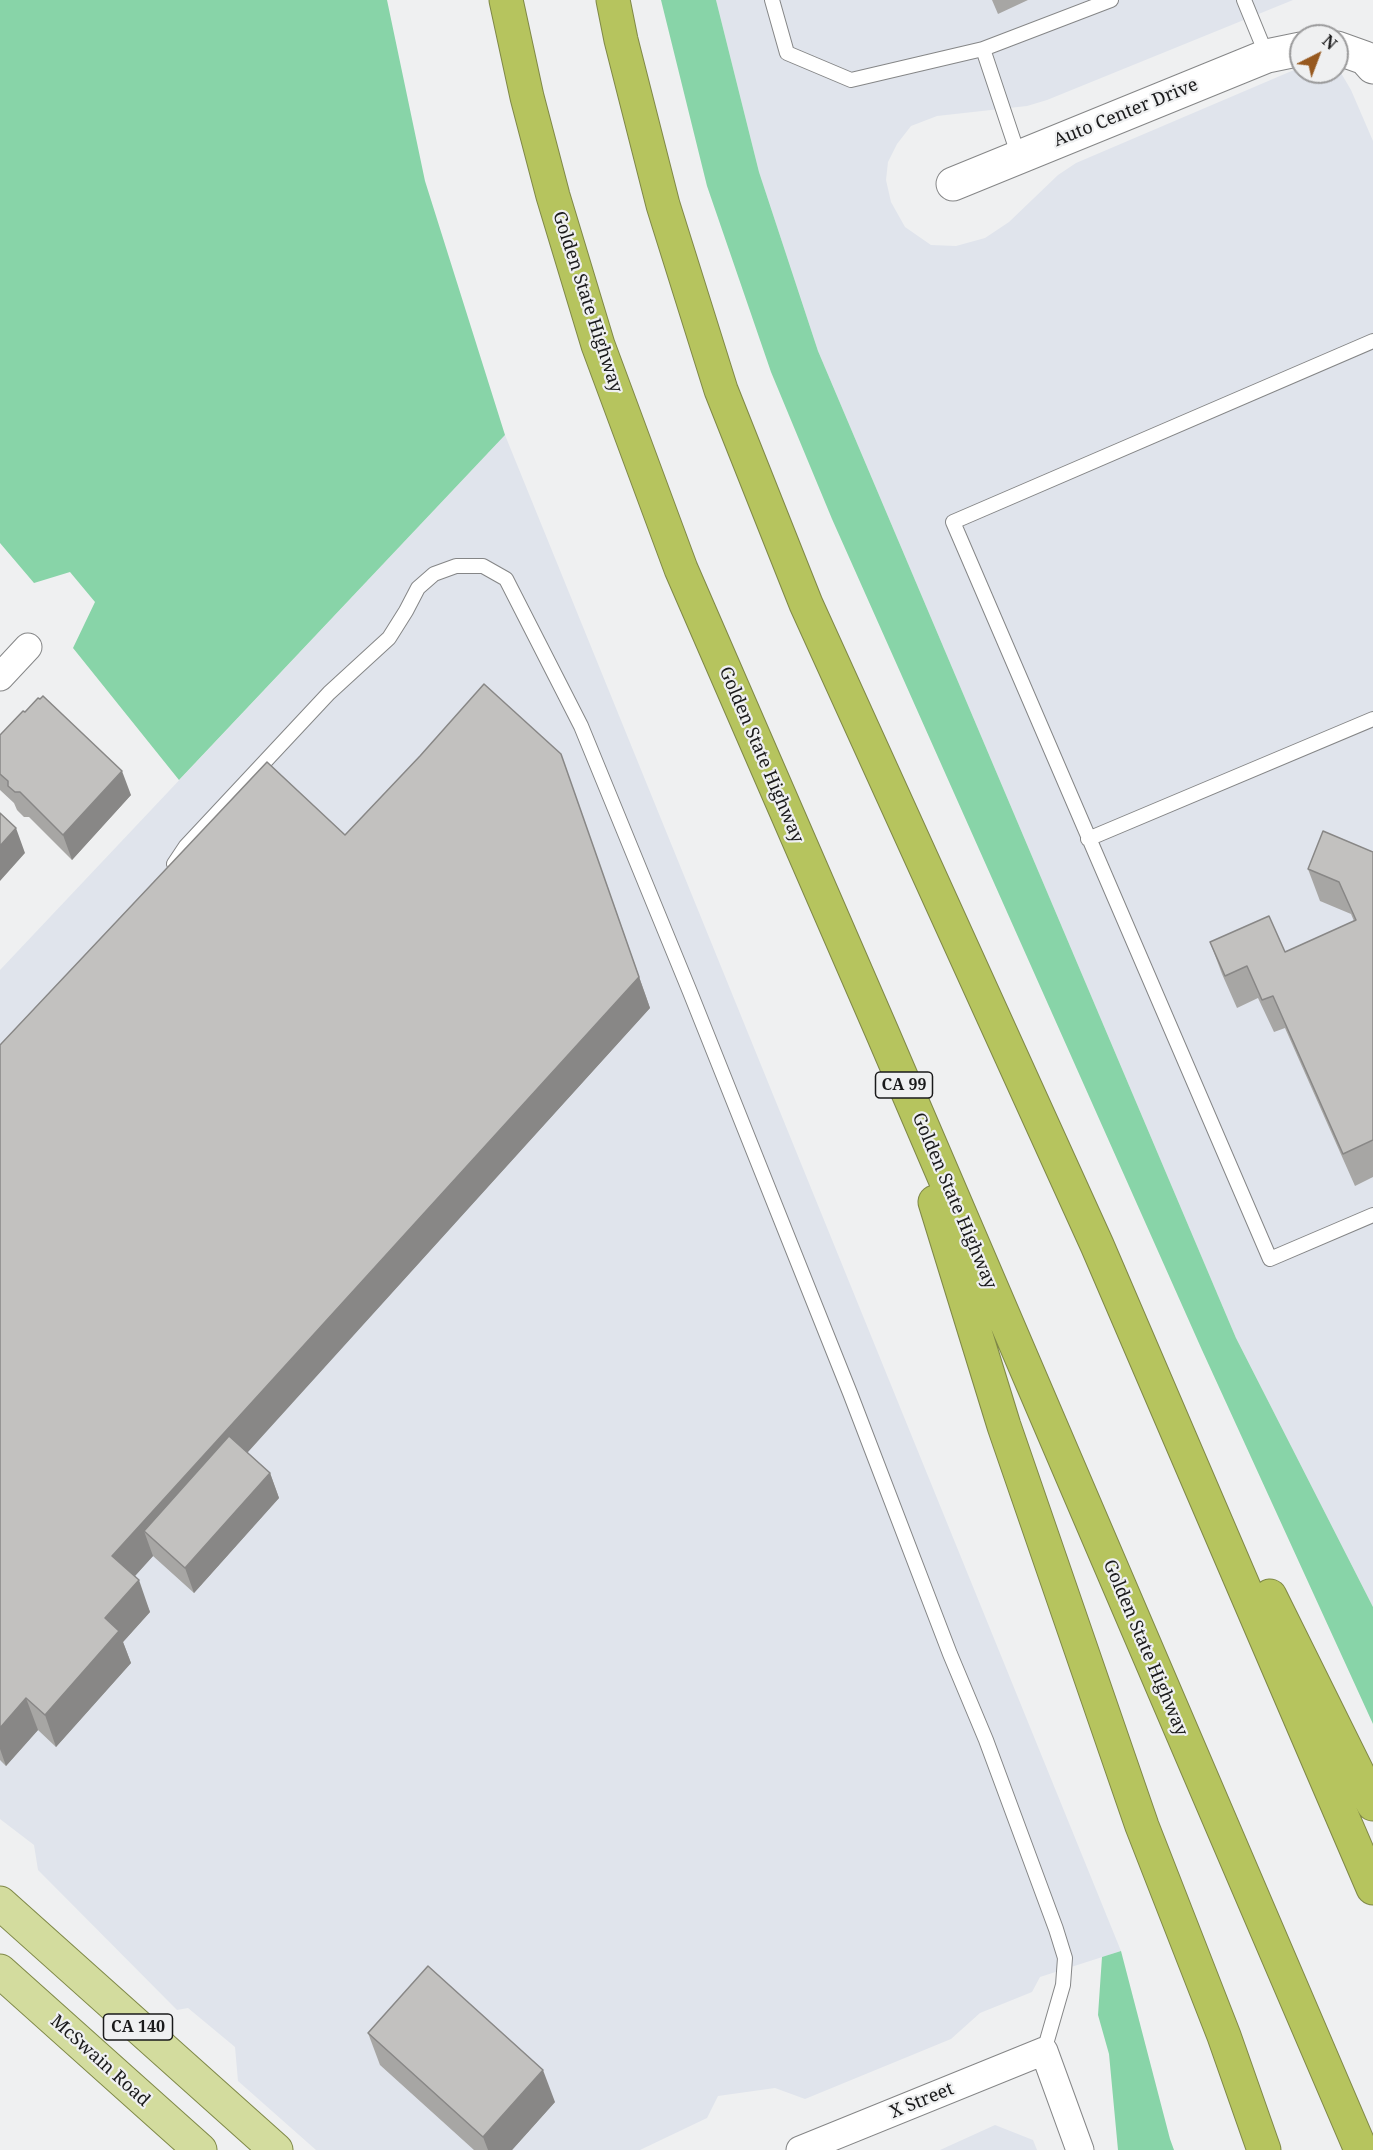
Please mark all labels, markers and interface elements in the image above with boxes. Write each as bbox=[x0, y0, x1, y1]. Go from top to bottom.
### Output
north arrow bbox=[1289, 24, 1349, 84]
text: N bbox=[1318, 30, 1342, 54]
street label: Auto Center Drive bbox=[1051, 74, 1201, 152]
street label: Golden State Highway bbox=[547, 209, 627, 395]
street label: Golden State Highway bbox=[714, 664, 808, 846]
road number: CA 99 bbox=[876, 1072, 932, 1098]
street label: Golden State Highway bbox=[907, 1110, 1001, 1292]
street label: Golden State Highway bbox=[1098, 1557, 1192, 1739]
street label: McSwain Road bbox=[46, 2011, 154, 2111]
road number: CA 140 bbox=[104, 2014, 172, 2040]
street label: X Street bbox=[887, 2078, 957, 2124]

